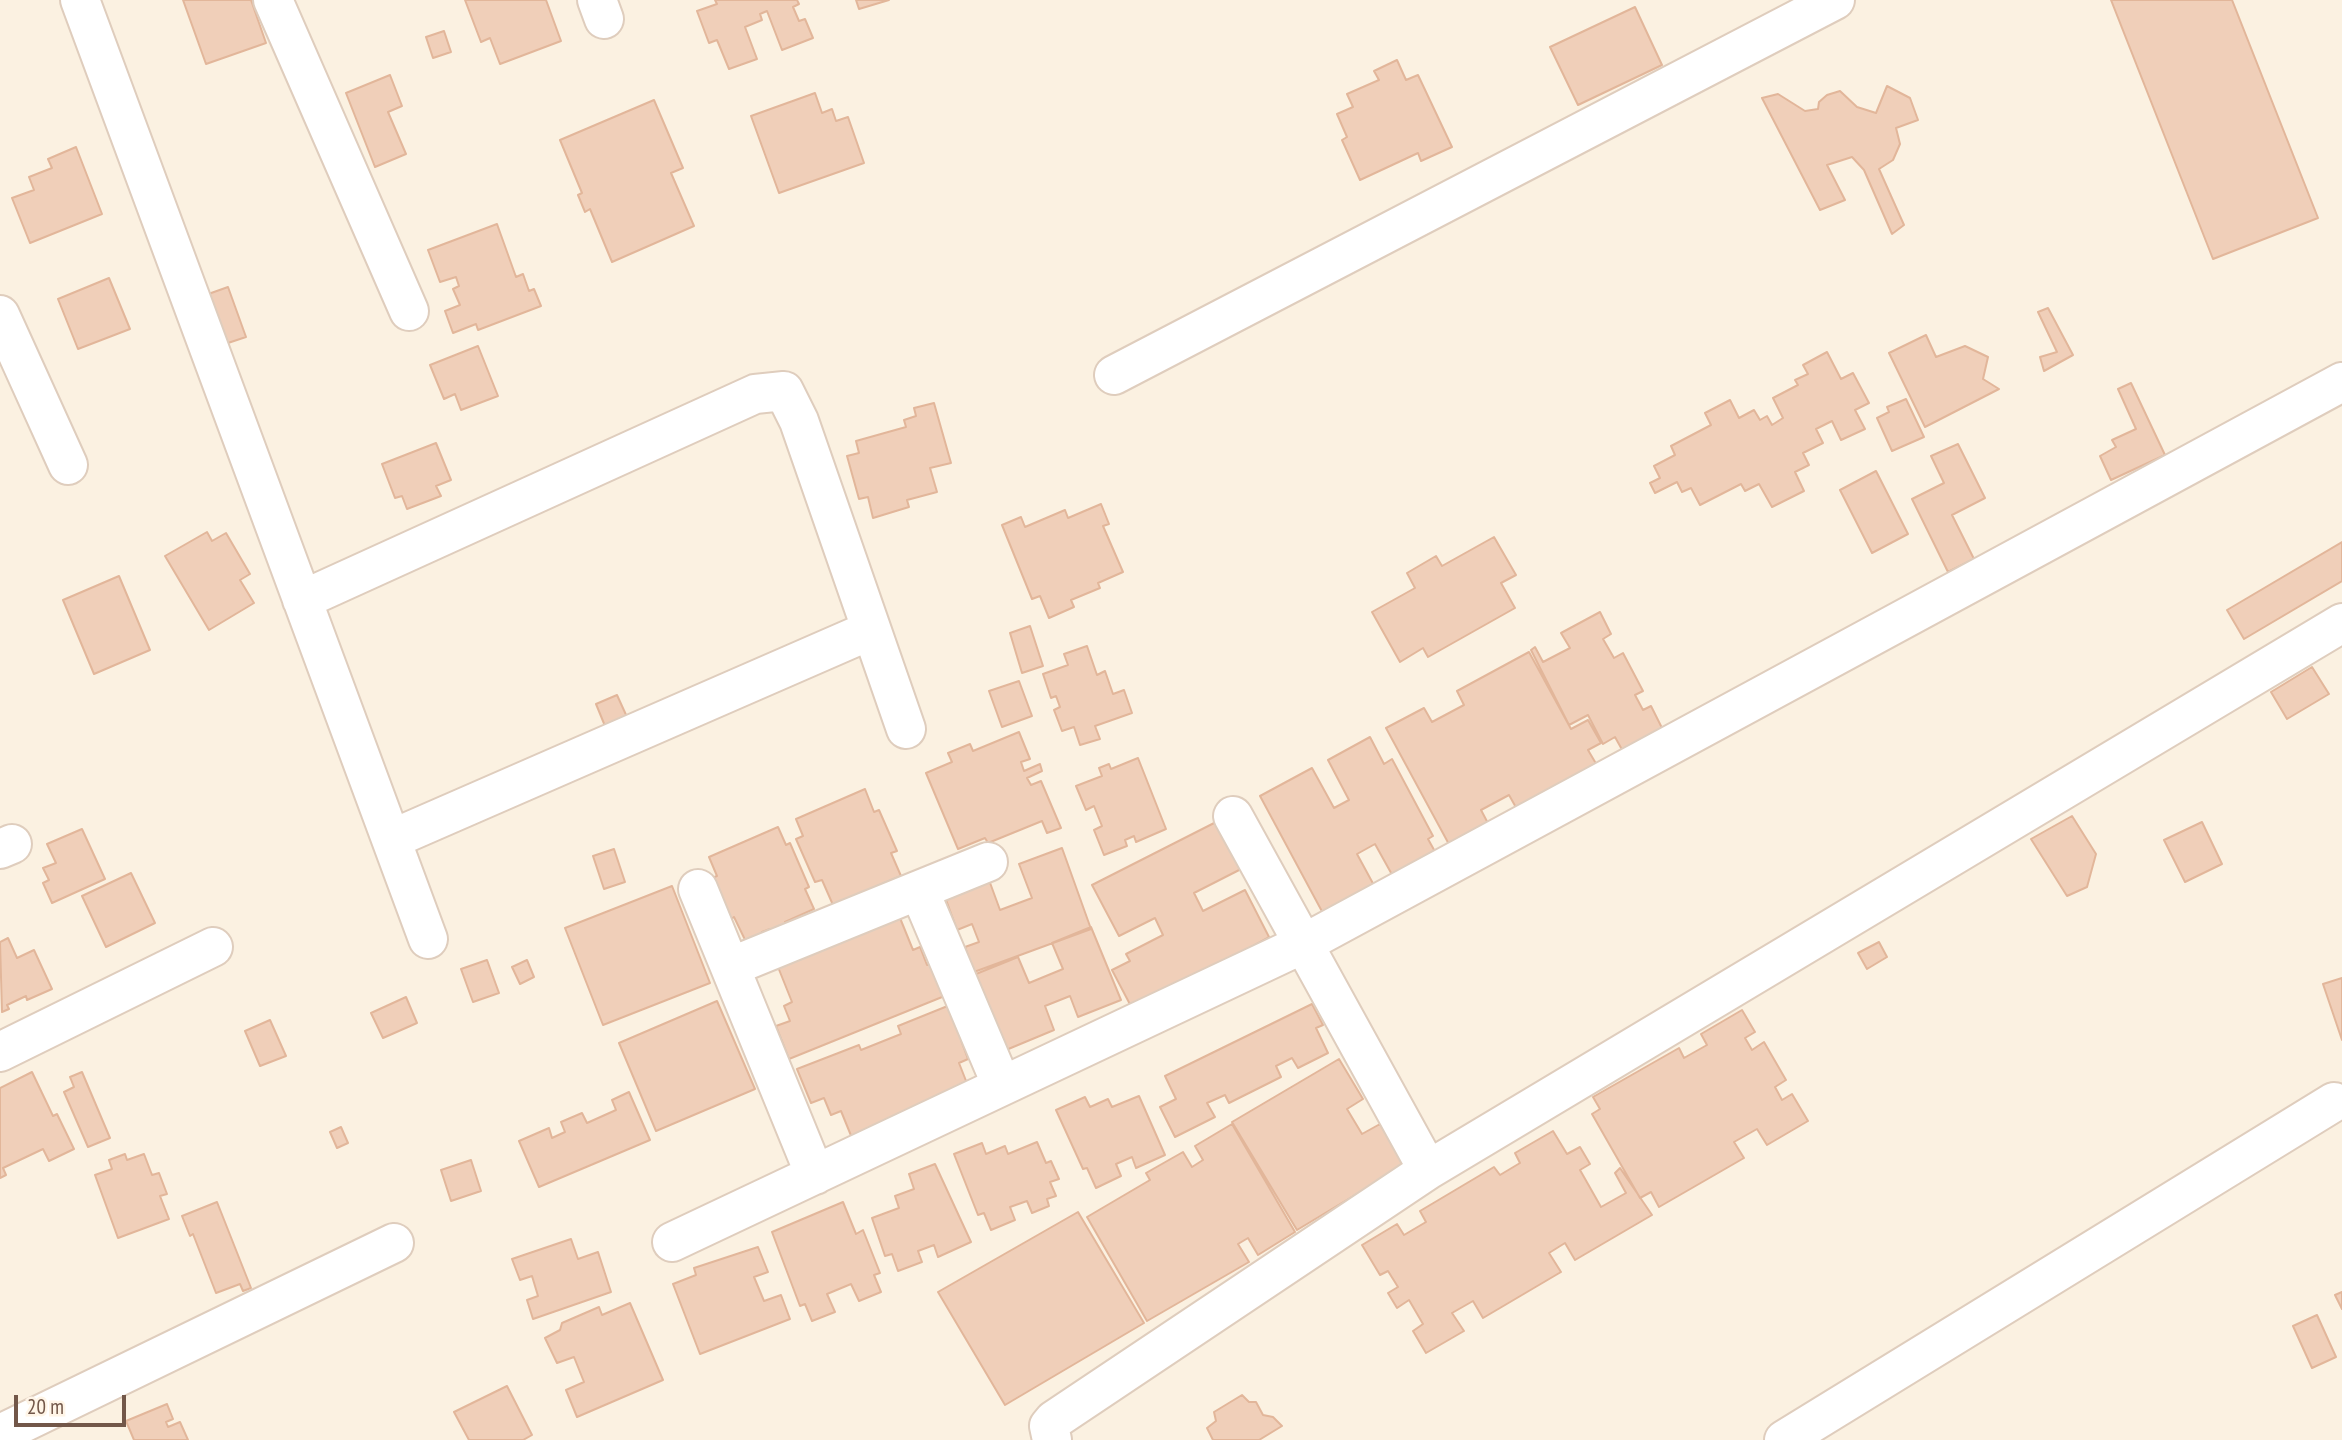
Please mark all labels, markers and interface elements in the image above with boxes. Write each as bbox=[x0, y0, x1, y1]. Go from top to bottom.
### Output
scale bar bbox=[18, 1380, 130, 1424]
text: 20 m bbox=[27, 1393, 64, 1420]

